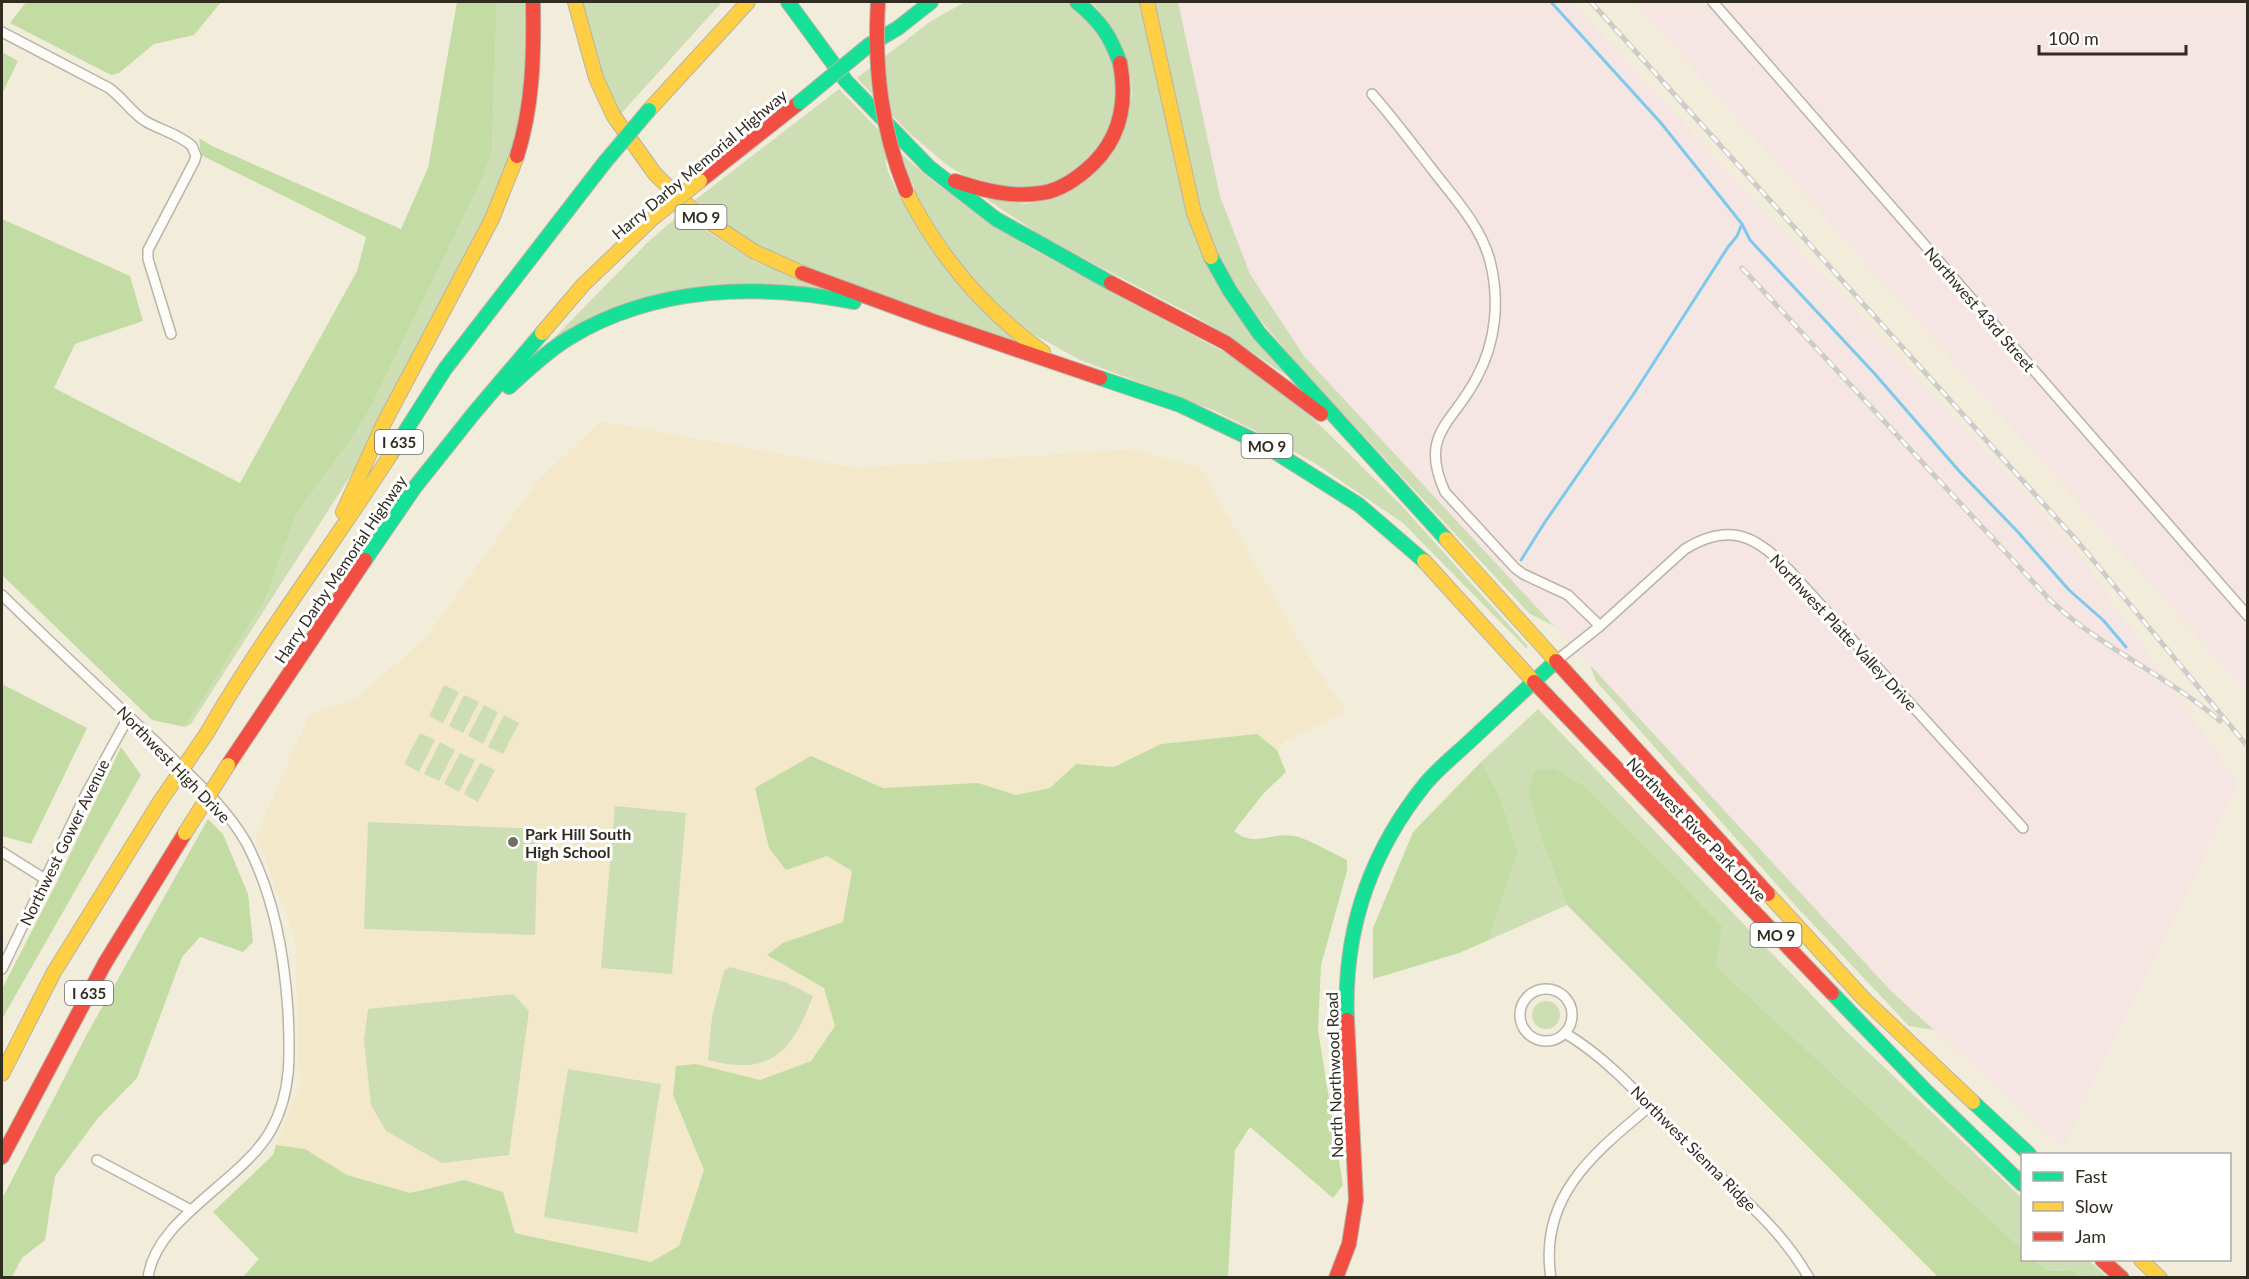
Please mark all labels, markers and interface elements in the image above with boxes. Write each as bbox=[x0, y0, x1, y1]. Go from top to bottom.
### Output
scale bar bbox=[2039, 18, 2186, 56]
text: 100 m bbox=[2048, 27, 2099, 49]
street label: Harry Darby Memorial Highway bbox=[608, 85, 791, 243]
road number: MO 9 bbox=[676, 205, 726, 229]
street label: Northwest 43rd Street bbox=[1921, 243, 2039, 375]
road number: I 635 bbox=[375, 430, 423, 454]
road number: MO 9 bbox=[1242, 434, 1292, 458]
street label: Harry Darby Memorial Highway bbox=[270, 471, 410, 666]
street label: Northwest Platte Valley Drive bbox=[1767, 550, 1921, 714]
street label: Northwest High Drive bbox=[113, 702, 235, 826]
street label: Northwest River Park Drive bbox=[1623, 753, 1771, 905]
street label: Northwest Gower Avenue bbox=[15, 756, 113, 928]
place label: Park Hill South High School bbox=[525, 824, 631, 861]
marker: Park Hill South High School bbox=[506, 835, 520, 849]
road number: MO 9 bbox=[1750, 923, 1802, 947]
road number: I 635 bbox=[65, 981, 113, 1005]
street label: North Northwood Road bbox=[1322, 992, 1346, 1158]
street label: Northwest Sienna Ridge bbox=[1627, 1081, 1761, 1215]
legend bbox=[2021, 1153, 2231, 1261]
text: Fast bbox=[2075, 1165, 2108, 1187]
text: Slow bbox=[2075, 1195, 2113, 1217]
text: Jam bbox=[2075, 1225, 2106, 1247]

